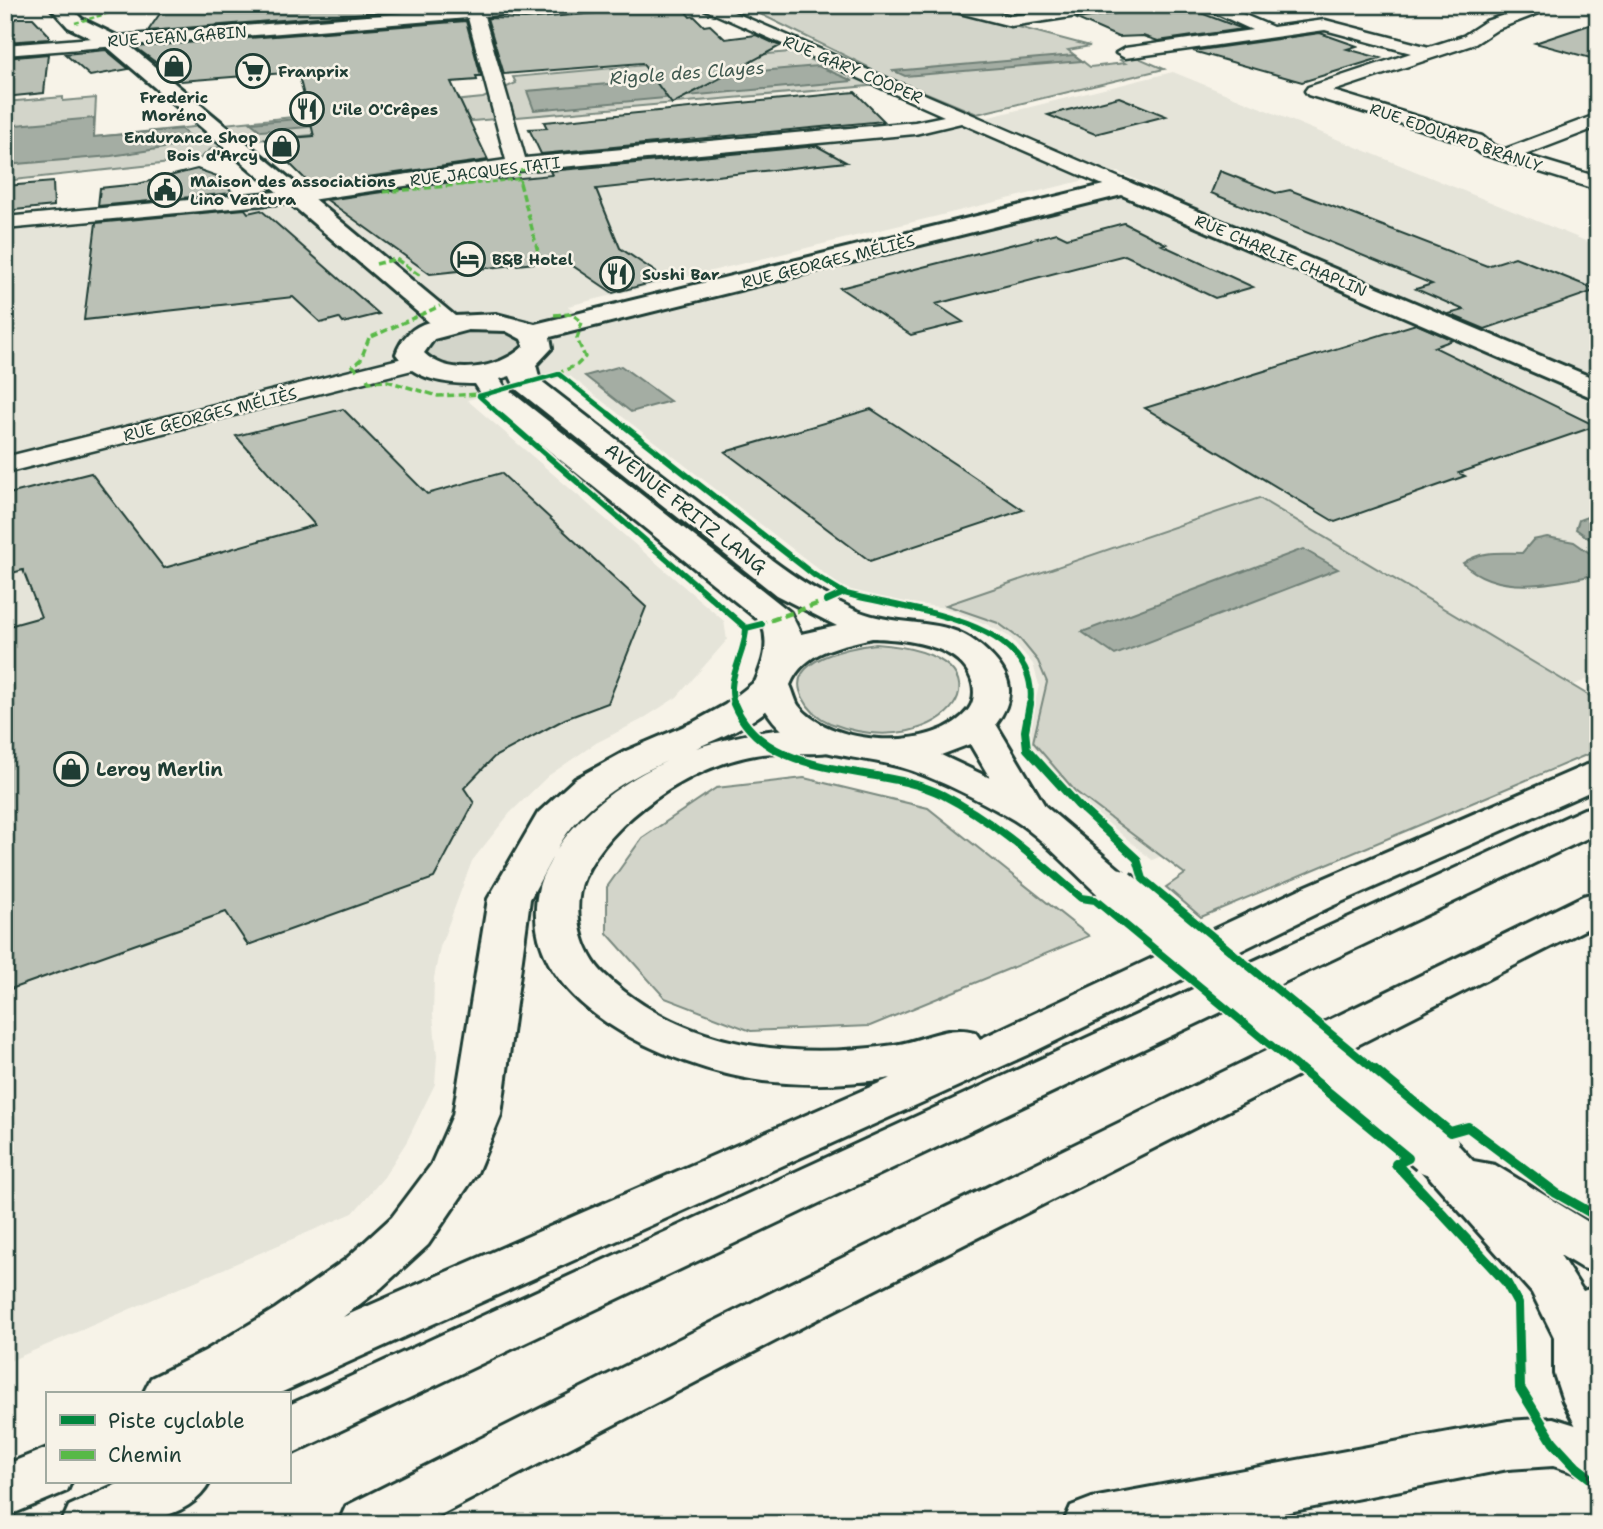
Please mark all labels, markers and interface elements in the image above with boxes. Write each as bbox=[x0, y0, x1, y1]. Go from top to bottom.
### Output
street label: RUE JEAN GABIN bbox=[107, 21, 248, 52]
street label: RUE GARY COOPER bbox=[780, 31, 926, 108]
shop icon: Frederic Moréno bbox=[155, 47, 193, 85]
supermarket icon: Franprix bbox=[234, 52, 272, 90]
water label: Rigole des Clayes bbox=[609, 56, 765, 90]
place label: Franprix bbox=[278, 61, 348, 82]
place label: Frederic Moréno bbox=[140, 87, 208, 126]
restaurant icon: L'ile O'Crêpes bbox=[288, 90, 326, 128]
street label: RUE EDOUARD BRANLY bbox=[1367, 98, 1545, 177]
place label: L'ile O'Crêpes bbox=[332, 99, 438, 120]
place label: Endurance Shop Bois d'Arcy bbox=[124, 127, 258, 166]
shop icon: Endurance Shop Bois d'Arcy bbox=[263, 127, 301, 165]
street label: RUE JACQUES TATI bbox=[408, 152, 562, 191]
public building icon: Maison des associations Lino Ventura bbox=[146, 171, 184, 209]
place label: Maison des associations Lino Ventura bbox=[190, 171, 396, 210]
street label: RUE CHARLIE CHAPLIN bbox=[1192, 210, 1370, 301]
street label: RUE GEORGES MÉLIÈS bbox=[739, 230, 917, 293]
hotel icon: B&B Hotel bbox=[449, 240, 487, 278]
place label: B&B Hotel bbox=[492, 249, 573, 270]
restaurant icon: Sushi Bar bbox=[598, 255, 636, 293]
place label: Sushi Bar bbox=[642, 264, 720, 285]
street label: RUE GEORGES MÉLIÈS bbox=[121, 383, 299, 446]
street label: AVENUE FRITZ LANG bbox=[600, 437, 772, 579]
shop icon: Leroy Merlin bbox=[52, 750, 90, 788]
place label: Leroy Merlin bbox=[96, 757, 223, 782]
legend bbox=[46, 1392, 290, 1484]
text: Piste cyclable bbox=[108, 1407, 245, 1435]
text: Chemin bbox=[108, 1441, 182, 1469]

